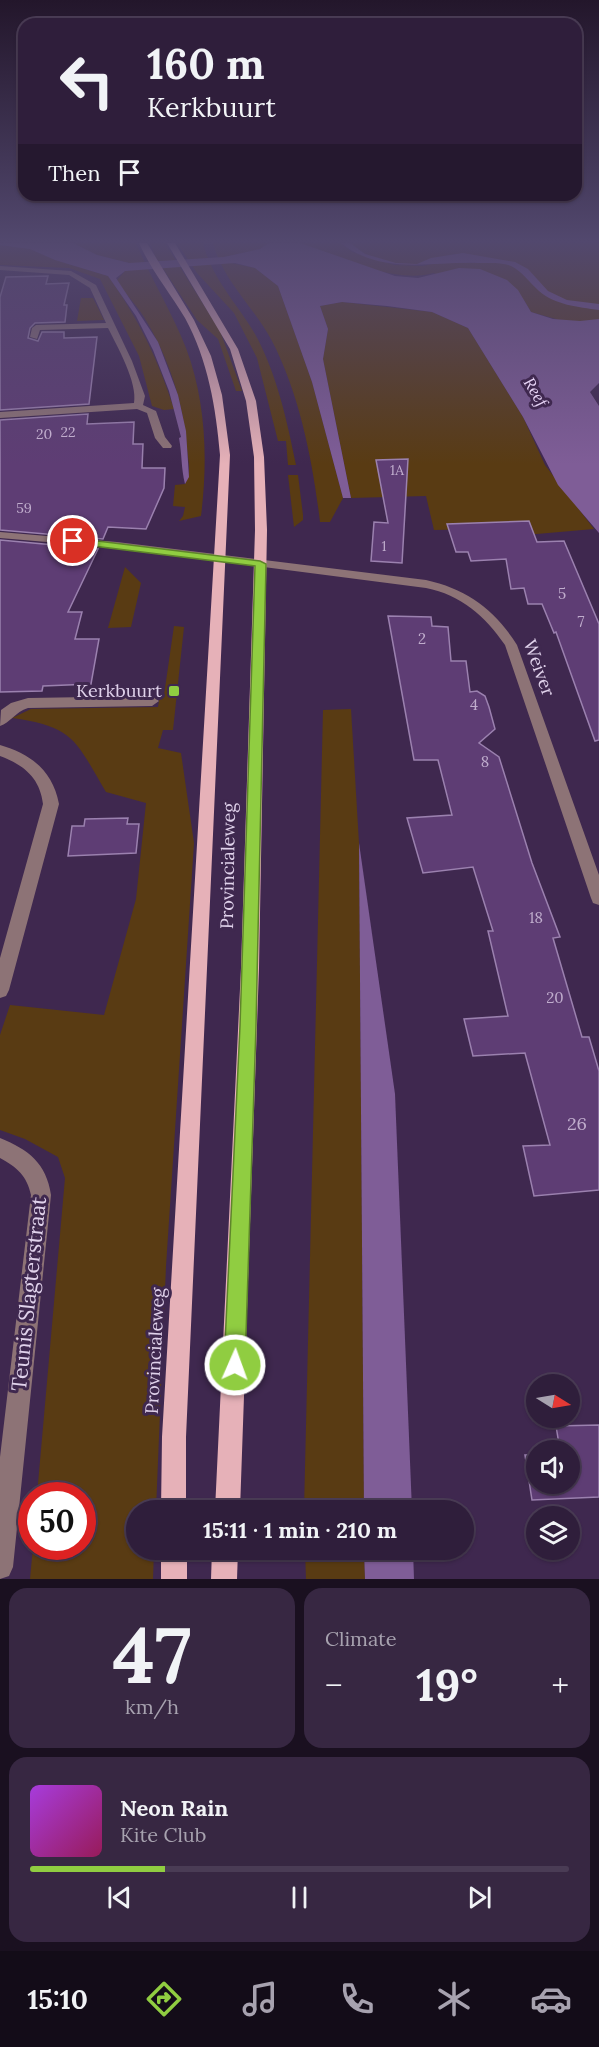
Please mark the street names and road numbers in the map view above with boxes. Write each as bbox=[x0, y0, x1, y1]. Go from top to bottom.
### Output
street label: Weiver bbox=[519, 636, 560, 699]
street label: Provincialeweg bbox=[215, 802, 240, 929]
street label: Teunis Slagterstraat bbox=[5, 1195, 52, 1392]
street label: Provincialeweg bbox=[140, 1286, 169, 1415]

